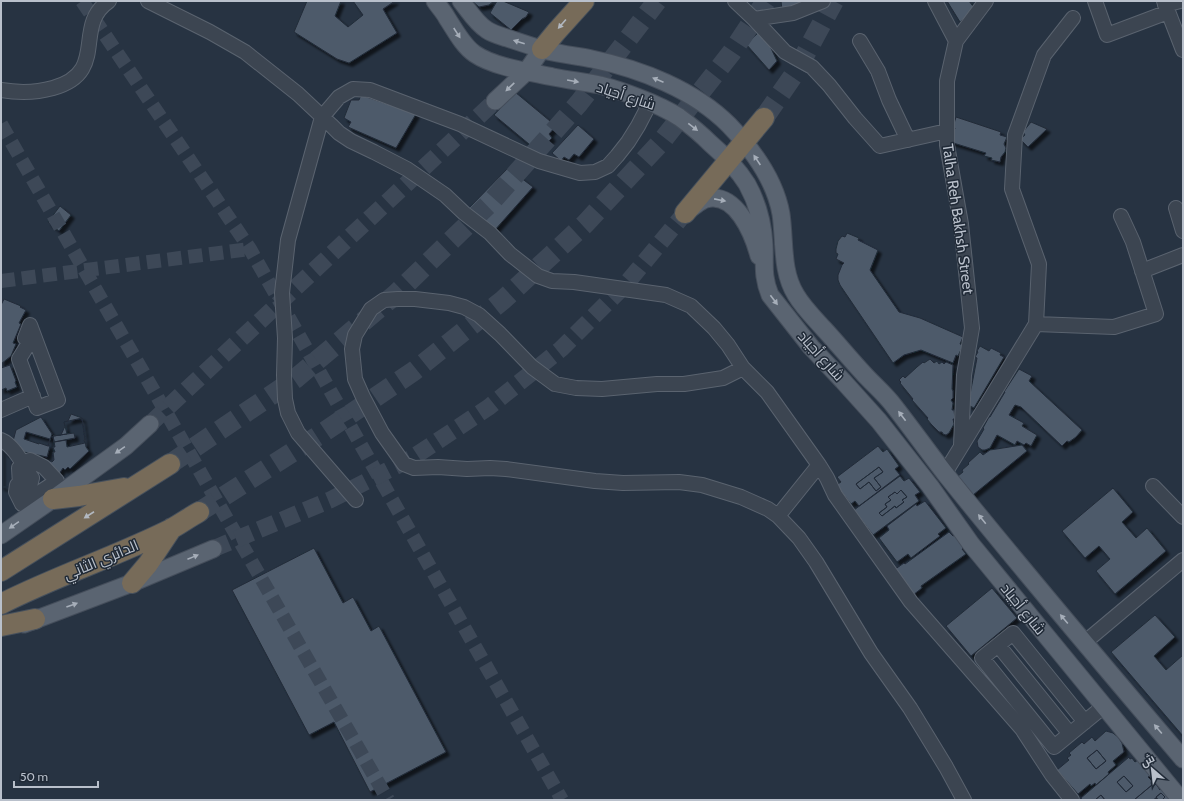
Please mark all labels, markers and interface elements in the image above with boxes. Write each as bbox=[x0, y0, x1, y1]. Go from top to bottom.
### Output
one-way arrow bbox=[558, 19, 567, 30]
one-way arrow bbox=[453, 28, 460, 39]
one-way arrow bbox=[513, 39, 525, 45]
one-way arrow bbox=[651, 76, 663, 82]
street label: شارع أجياد bbox=[594, 77, 658, 116]
one-way arrow bbox=[567, 78, 579, 84]
one-way arrow bbox=[505, 82, 515, 91]
one-way arrow bbox=[687, 123, 698, 132]
street label: Talha Reh Bakhsh Street bbox=[939, 143, 977, 295]
one-way arrow bbox=[753, 155, 761, 165]
one-way arrow bbox=[713, 197, 726, 203]
one-way arrow bbox=[770, 295, 778, 306]
street label: شارع أجياد bbox=[792, 327, 849, 386]
one-way arrow bbox=[898, 411, 906, 422]
one-way arrow bbox=[115, 446, 125, 454]
one-way arrow bbox=[83, 511, 95, 518]
one-way arrow bbox=[978, 513, 986, 524]
one-way arrow bbox=[9, 521, 20, 529]
street label: الدائري الثاني bbox=[61, 536, 142, 587]
one-way arrow bbox=[187, 554, 199, 560]
street label: شارع أجياد bbox=[995, 579, 1050, 640]
one-way arrow bbox=[66, 602, 78, 608]
one-way arrow bbox=[1060, 614, 1069, 625]
one-way arrow bbox=[1153, 724, 1162, 734]
north arrow bbox=[1132, 749, 1172, 789]
text: ش bbox=[1138, 751, 1157, 770]
scale bar bbox=[14, 763, 98, 789]
text: 50 m bbox=[20, 769, 48, 784]

